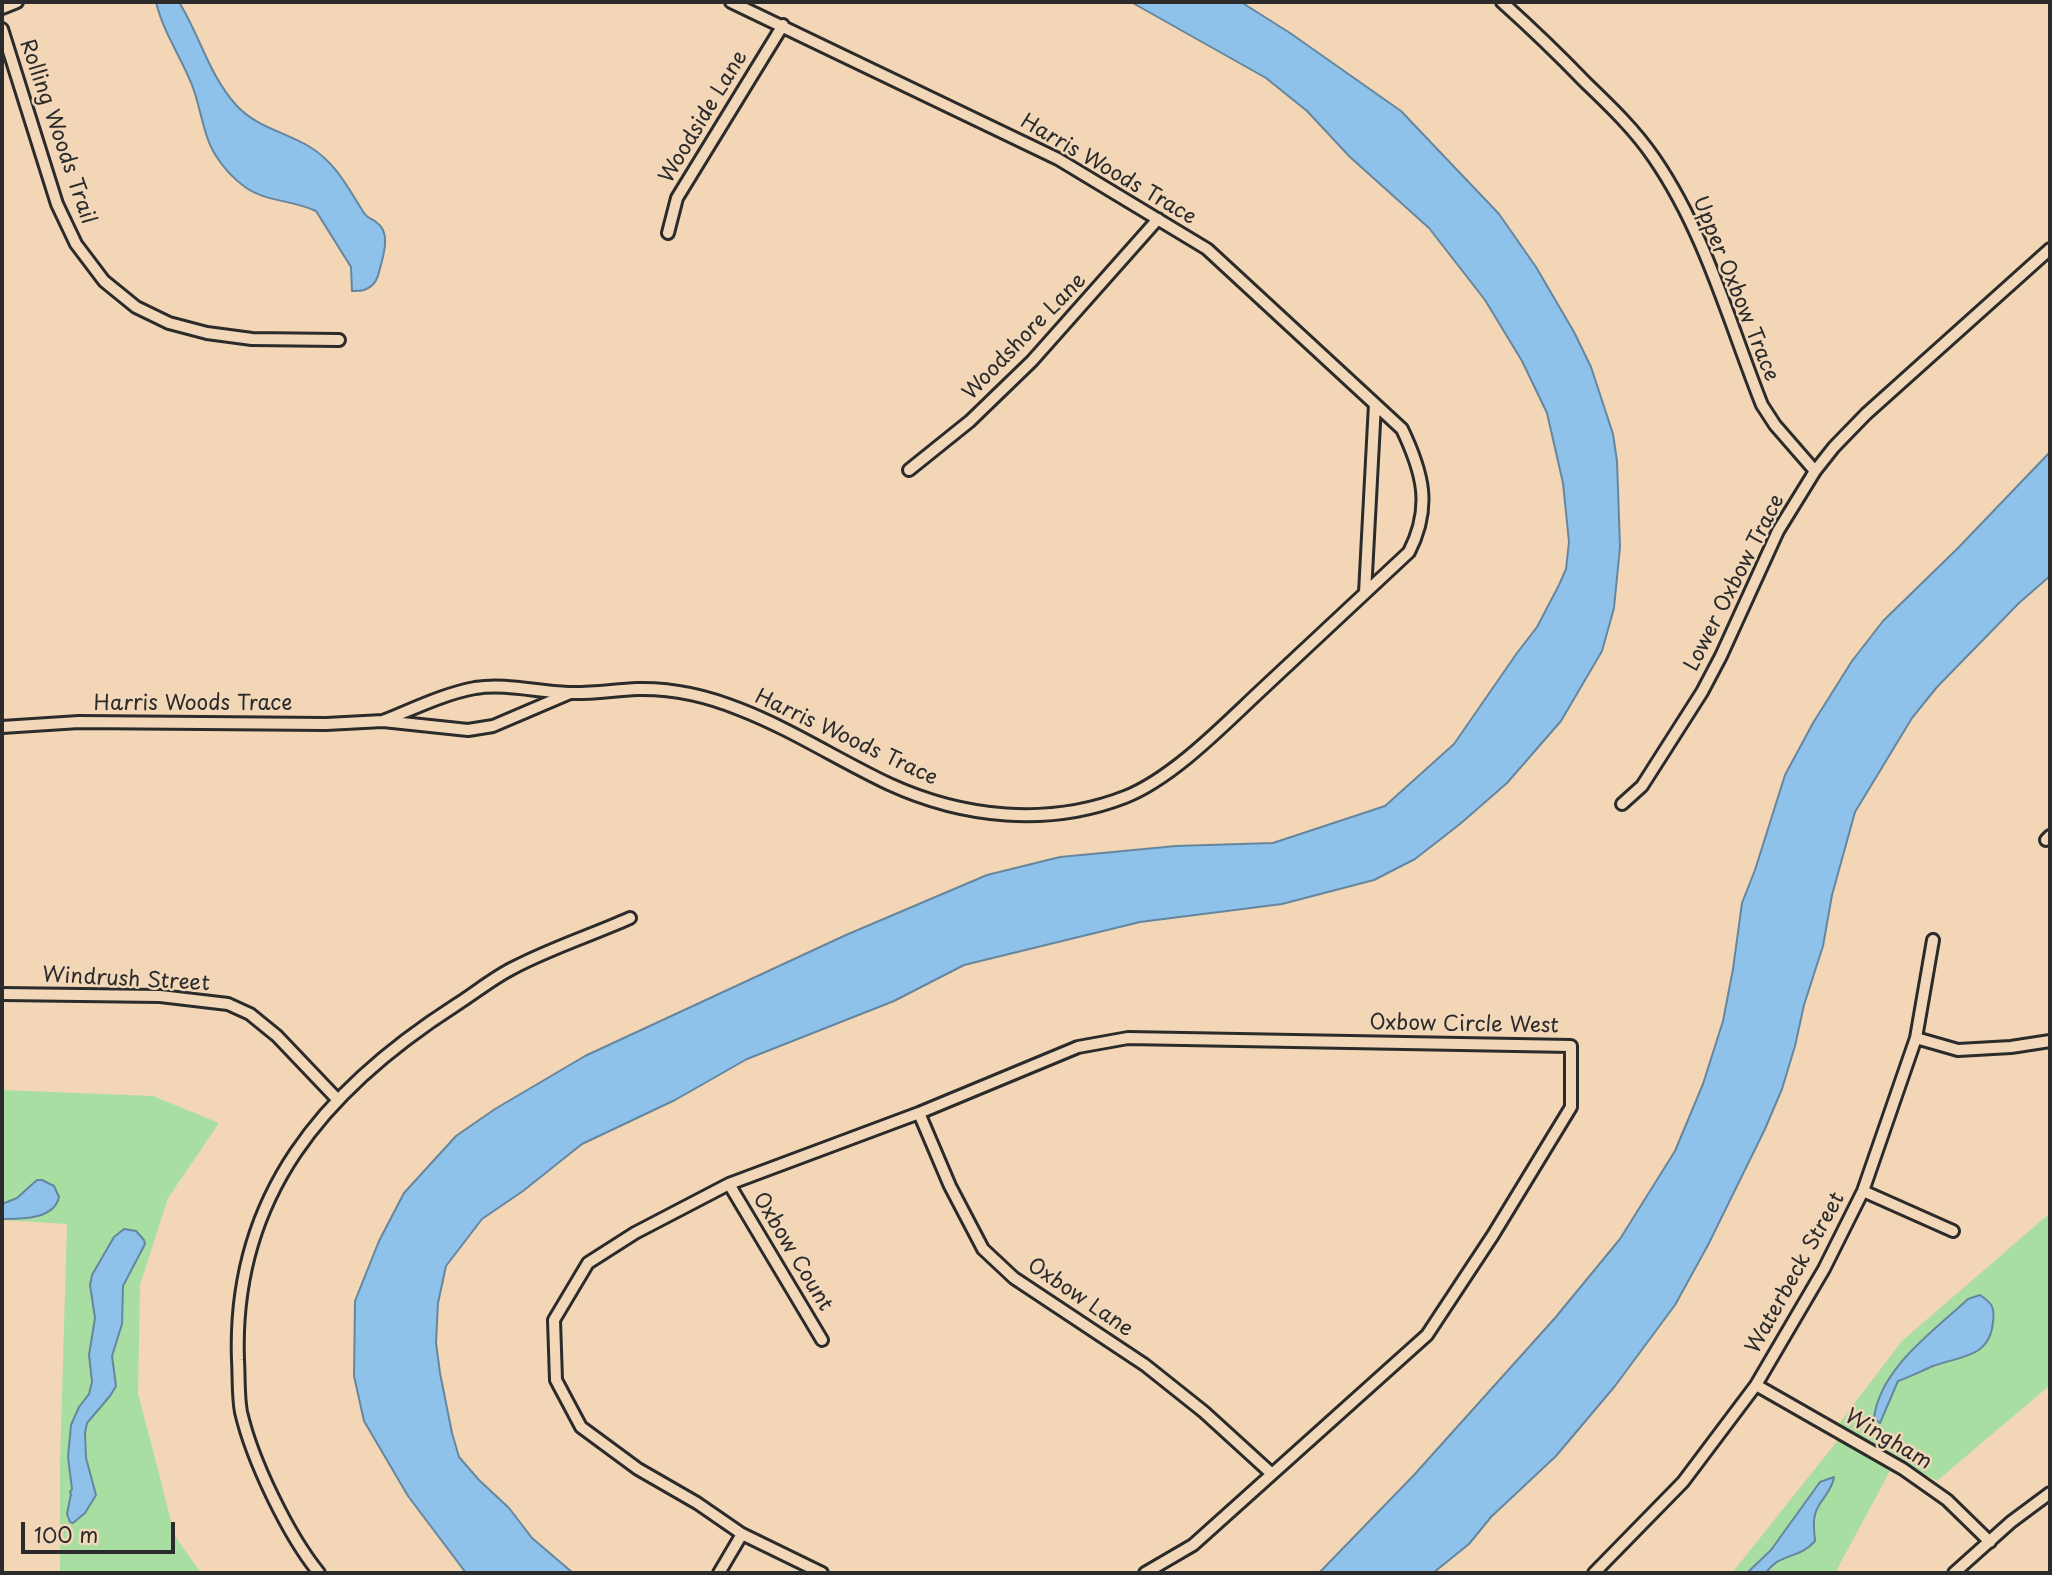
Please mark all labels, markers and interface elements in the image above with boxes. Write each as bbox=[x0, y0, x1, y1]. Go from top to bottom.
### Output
street label: Rolling Woods Trail bbox=[14, 36, 100, 228]
street label: Woodside Lane bbox=[654, 46, 754, 188]
street label: Harris Woods Trace bbox=[1016, 109, 1200, 231]
street label: Upper Oxbow Trace bbox=[1686, 193, 1784, 385]
street label: Woodshore Lane bbox=[958, 268, 1092, 406]
street label: Lower Oxbow Trace bbox=[1680, 490, 1790, 676]
street label: Harris Woods Trace bbox=[751, 685, 941, 791]
street label: Harris Woods Trace bbox=[94, 691, 292, 717]
street label: Windrush Street bbox=[42, 963, 210, 997]
street label: Oxbow Circle West bbox=[1369, 1011, 1559, 1039]
street label: Oxbow Count bbox=[747, 1188, 837, 1316]
street label: Waterbeck Street bbox=[1741, 1188, 1851, 1358]
street label: Oxbow Lane bbox=[1022, 1253, 1138, 1343]
street label: Wingham bbox=[1840, 1404, 1936, 1476]
scale bar bbox=[24, 1508, 178, 1552]
text: 100 m bbox=[34, 1518, 98, 1550]

